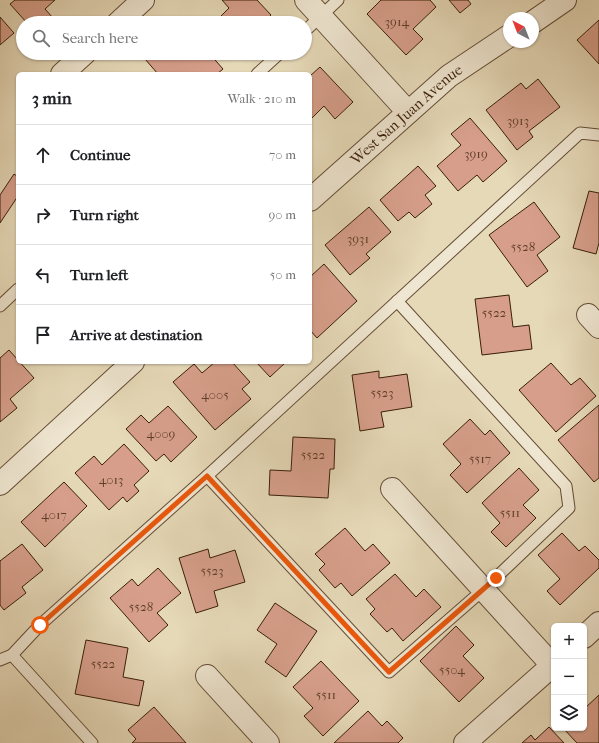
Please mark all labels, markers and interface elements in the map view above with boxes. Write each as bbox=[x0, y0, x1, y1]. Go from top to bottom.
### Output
north arrow bbox=[503, 12, 539, 48]
house number: 3914 bbox=[385, 14, 410, 29]
search box bbox=[16, 16, 312, 60]
icon: search bbox=[30, 27, 52, 49]
text: Search here bbox=[62, 29, 138, 47]
street label: West San Juan Avenue bbox=[346, 60, 466, 169]
text: 3 min bbox=[32, 88, 72, 108]
text: Walk · 210 m bbox=[228, 91, 296, 106]
house number: 3913 bbox=[507, 113, 529, 128]
icon: ahead bbox=[32, 144, 54, 166]
text: Continue bbox=[70, 146, 130, 164]
house number: 3919 bbox=[464, 146, 488, 161]
text: 70 m bbox=[269, 147, 296, 162]
icon: right bbox=[32, 204, 54, 226]
text: Turn right bbox=[70, 206, 139, 224]
text: 90 m bbox=[268, 207, 296, 222]
house number: 3931 bbox=[347, 231, 369, 246]
house number: 5528 bbox=[511, 239, 535, 254]
icon: left bbox=[32, 264, 54, 286]
text: Turn left bbox=[70, 266, 128, 284]
text: 50 m bbox=[270, 267, 296, 282]
house number: 5522 bbox=[482, 305, 507, 320]
icon: arrive bbox=[32, 324, 54, 346]
text: Arrive at destination bbox=[70, 326, 202, 344]
house number: 5523 bbox=[370, 385, 394, 400]
house number: 4005 bbox=[201, 387, 229, 402]
house number: 4009 bbox=[147, 426, 176, 441]
house number: 5522 bbox=[301, 447, 326, 462]
house number: 5517 bbox=[469, 451, 491, 466]
house number: 4013 bbox=[99, 472, 123, 487]
house number: 5511 bbox=[500, 505, 520, 520]
house number: 4017 bbox=[41, 507, 67, 522]
house number: 5523 bbox=[200, 563, 224, 578]
route end bbox=[487, 569, 505, 587]
house number: 5528 bbox=[129, 599, 153, 614]
route start bbox=[31, 616, 49, 634]
map controls bbox=[551, 623, 587, 731]
button: + bbox=[551, 623, 587, 659]
house number: 5522 bbox=[91, 656, 116, 671]
button: − bbox=[551, 659, 587, 695]
house number: 5504 bbox=[439, 662, 465, 677]
house number: 5511 bbox=[316, 687, 336, 702]
button: layers bbox=[551, 695, 587, 731]

